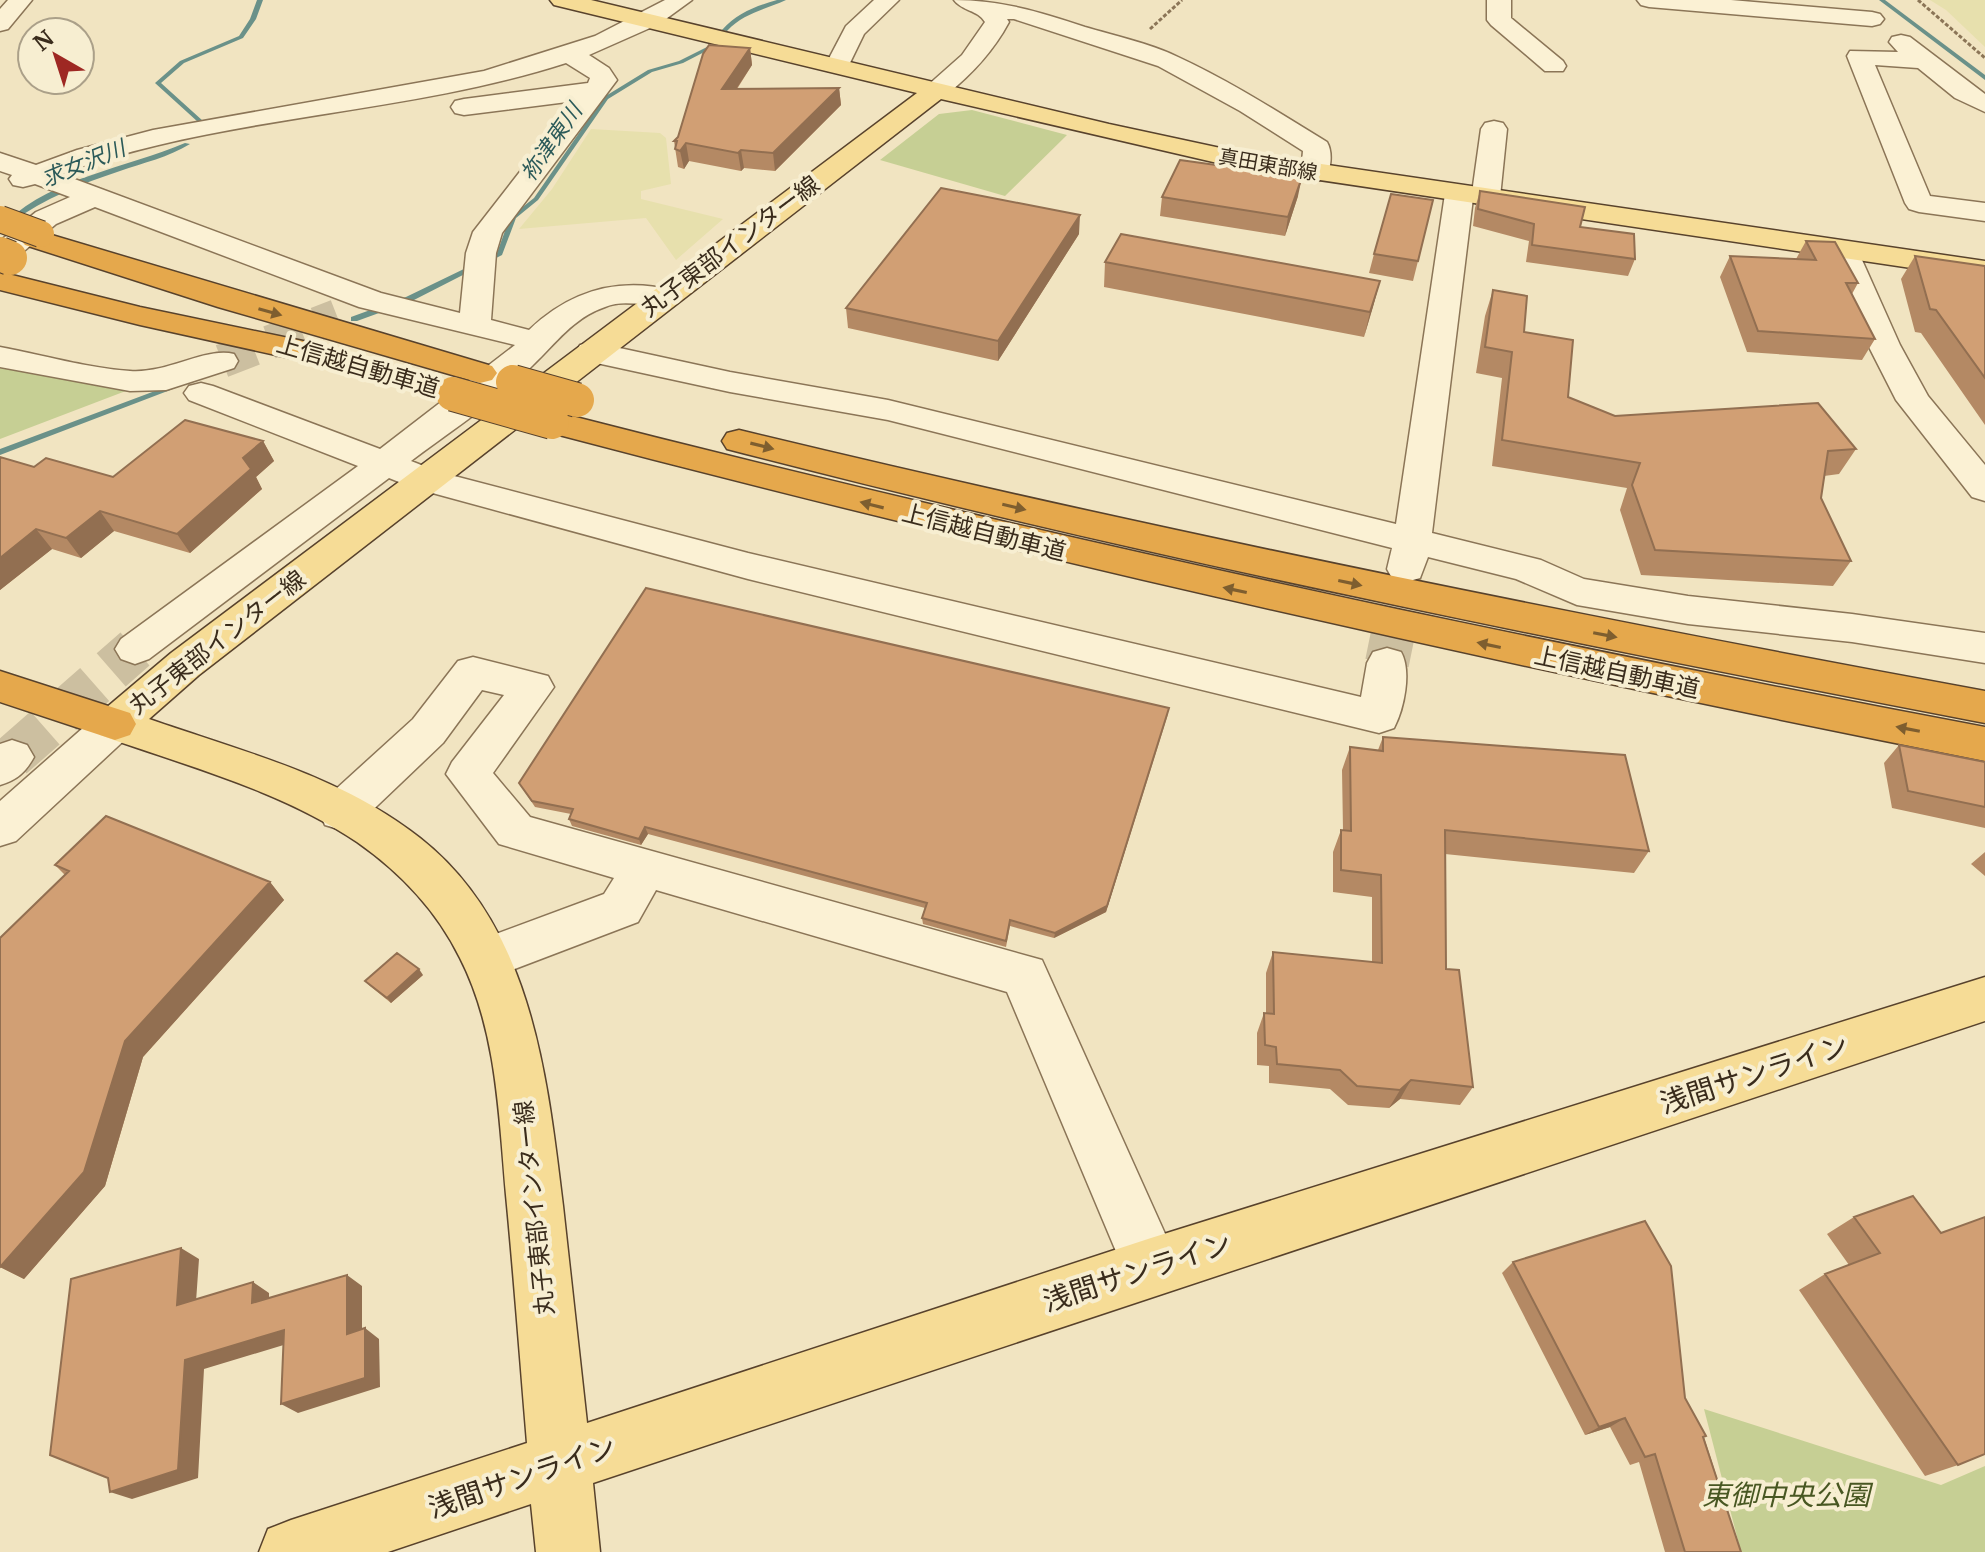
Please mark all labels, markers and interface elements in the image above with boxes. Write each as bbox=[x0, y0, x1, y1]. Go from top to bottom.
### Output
north arrow bbox=[16, 16, 96, 96]
text: N bbox=[28, 24, 59, 57]
water label: 祢津東川 bbox=[514, 96, 589, 186]
water label: 求女沢川 bbox=[37, 133, 131, 192]
street label: 真田東部線 bbox=[1217, 143, 1319, 185]
street label: 丸子東部インター線 bbox=[634, 169, 826, 323]
one-way arrow bbox=[258, 307, 283, 319]
street label: 上信越自動車道 bbox=[273, 328, 443, 404]
one-way arrow bbox=[749, 441, 774, 453]
street label: 上信越自動車道 bbox=[899, 497, 1069, 567]
one-way arrow bbox=[860, 499, 885, 511]
one-way arrow bbox=[1002, 501, 1027, 514]
street label: 丸子東部インター線 bbox=[122, 563, 312, 721]
one-way arrow bbox=[1338, 577, 1363, 590]
one-way arrow bbox=[1222, 583, 1247, 596]
one-way arrow bbox=[1593, 629, 1618, 641]
one-way arrow bbox=[1476, 638, 1501, 651]
street label: 上信越自動車道 bbox=[1532, 639, 1702, 705]
one-way arrow bbox=[1896, 723, 1921, 735]
street label: 浅間サンライン bbox=[1655, 1027, 1853, 1121]
street label: 丸子東部インター線 bbox=[507, 1099, 561, 1317]
street label: 浅間サンライン bbox=[1038, 1225, 1236, 1319]
street label: 浅間サンライン bbox=[423, 1428, 621, 1526]
park label: 東御中央公園 bbox=[1702, 1477, 1874, 1513]

